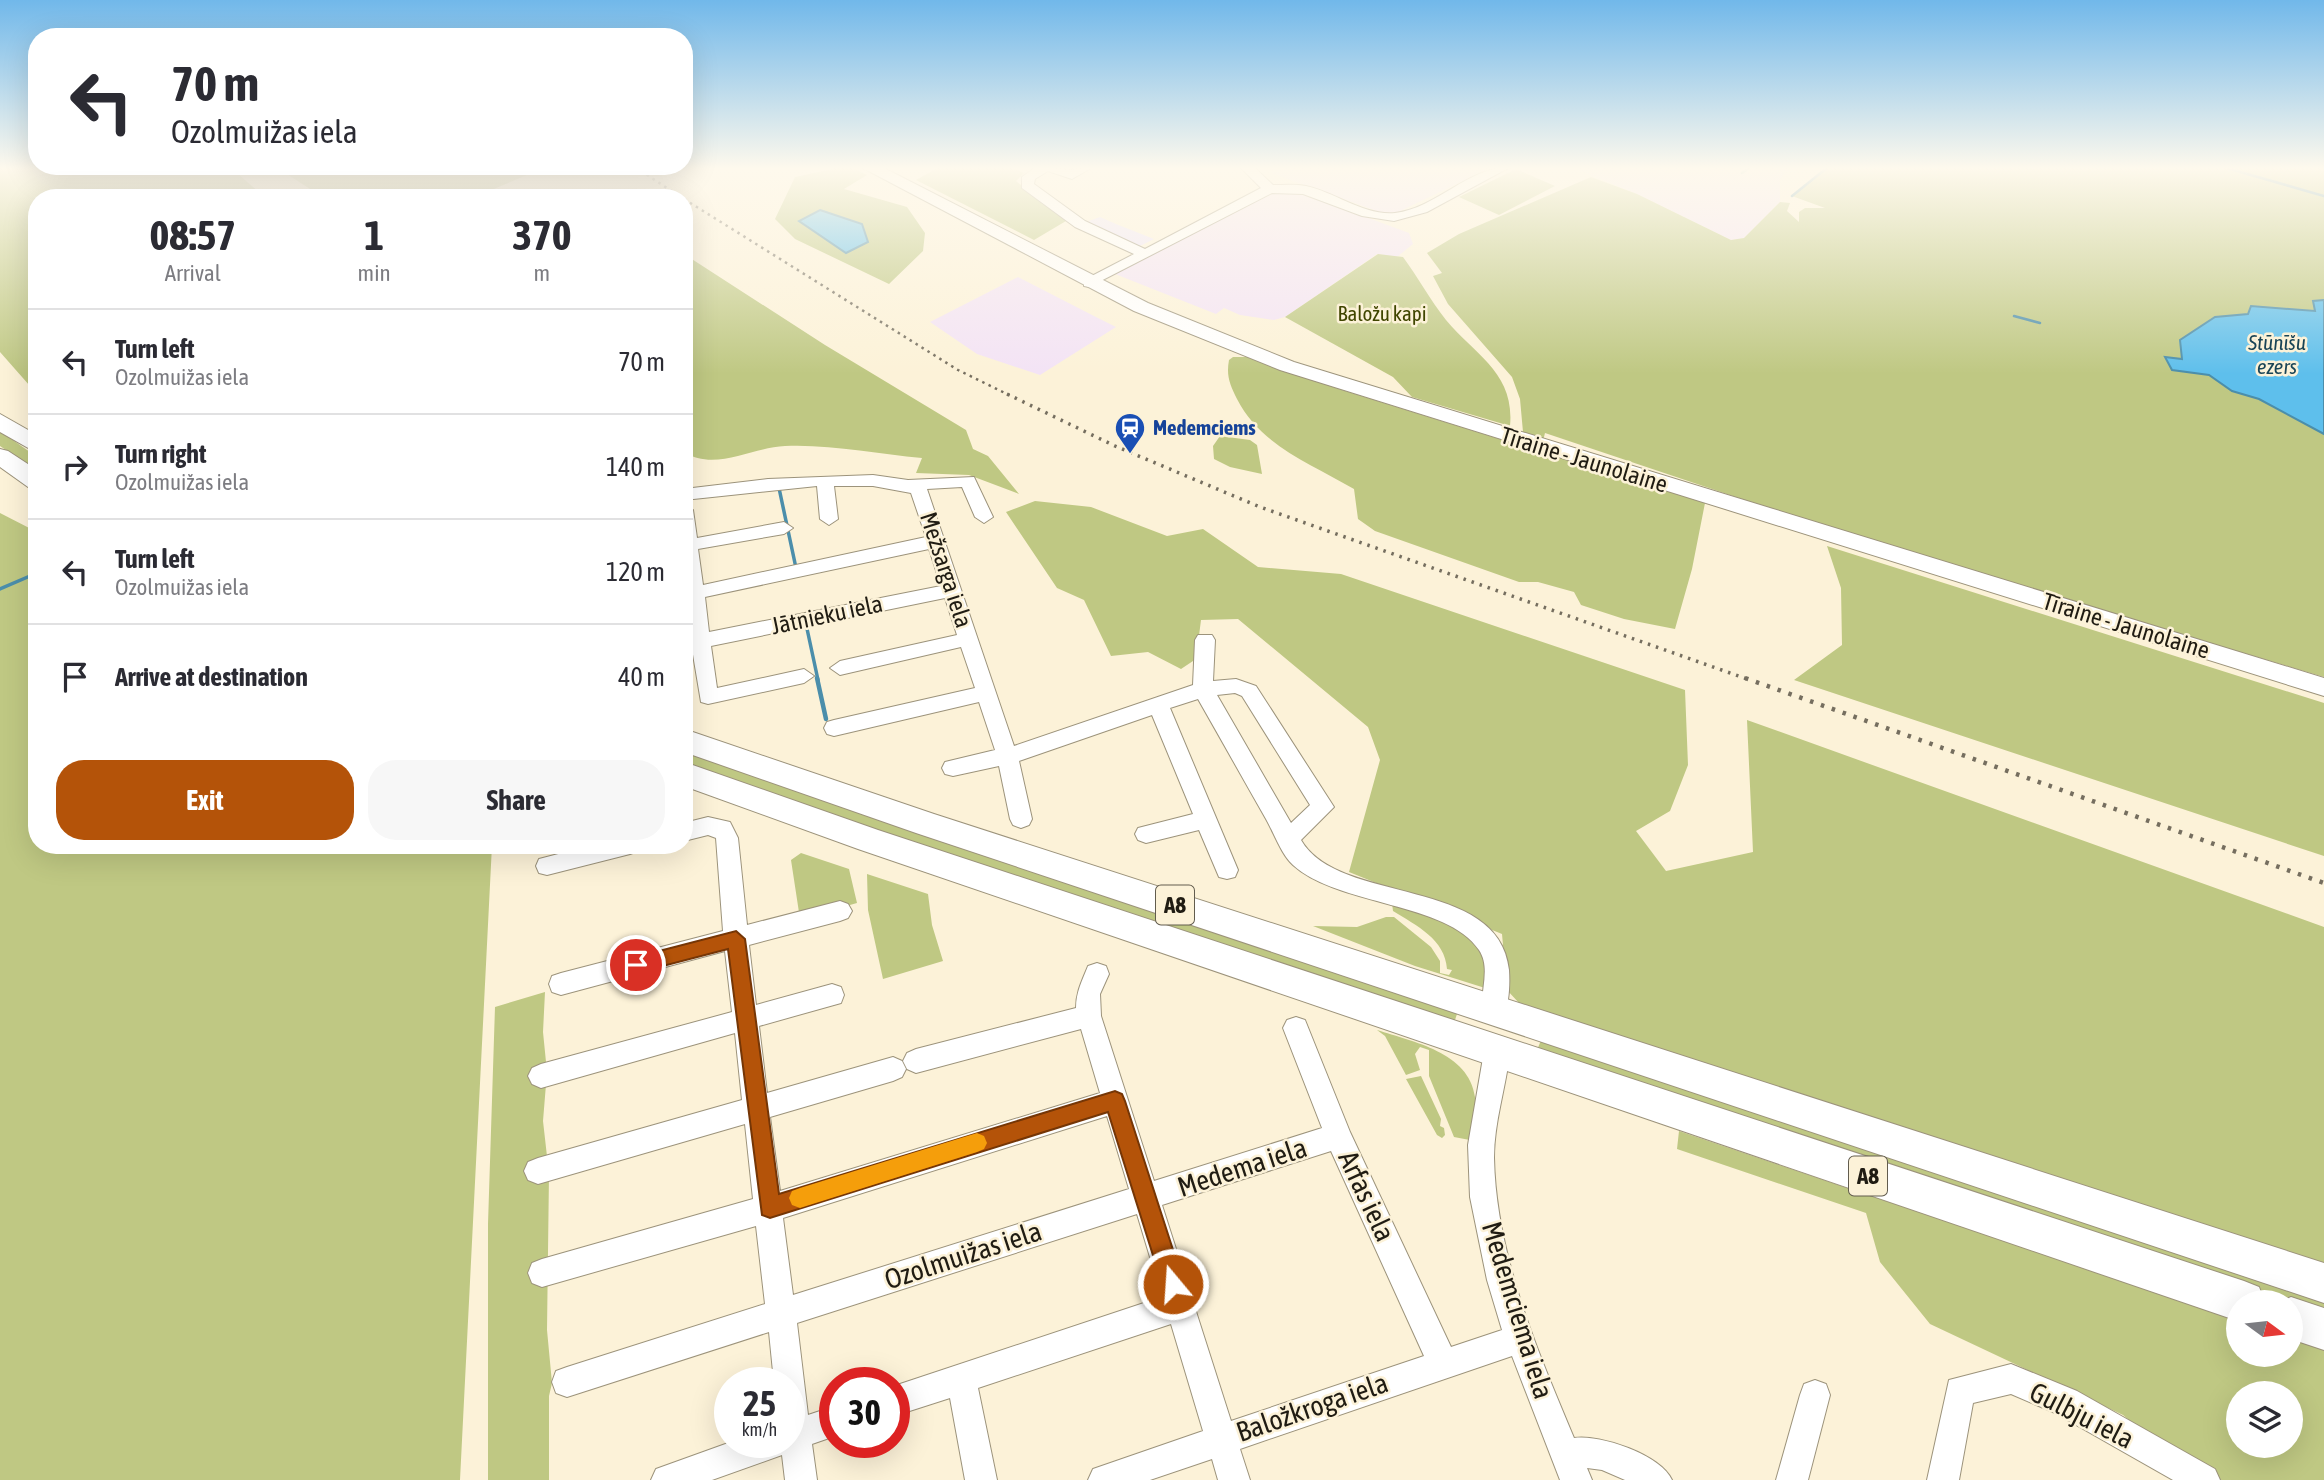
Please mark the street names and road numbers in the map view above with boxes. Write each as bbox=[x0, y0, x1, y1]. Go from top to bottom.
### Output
street label: Tīraine - Jaunolaine bbox=[1498, 421, 1671, 498]
street label: Mežsarga iela bbox=[915, 509, 978, 631]
street label: Tīraine - Jaunolaine bbox=[2040, 587, 2213, 664]
street label: Jātnieku iela bbox=[769, 590, 885, 639]
road number: A8 bbox=[1156, 885, 1194, 924]
street label: Medema iela bbox=[1173, 1131, 1311, 1203]
street label: Arfas iela bbox=[1332, 1146, 1402, 1246]
road number: A8 bbox=[1849, 1156, 1887, 1196]
street label: Ozolmuižas iela bbox=[880, 1215, 1046, 1295]
street label: Medemciema iela bbox=[1476, 1218, 1560, 1402]
street label: Baložkroga iela bbox=[1232, 1366, 1392, 1448]
street label: Gulbju iela bbox=[2025, 1375, 2139, 1455]

